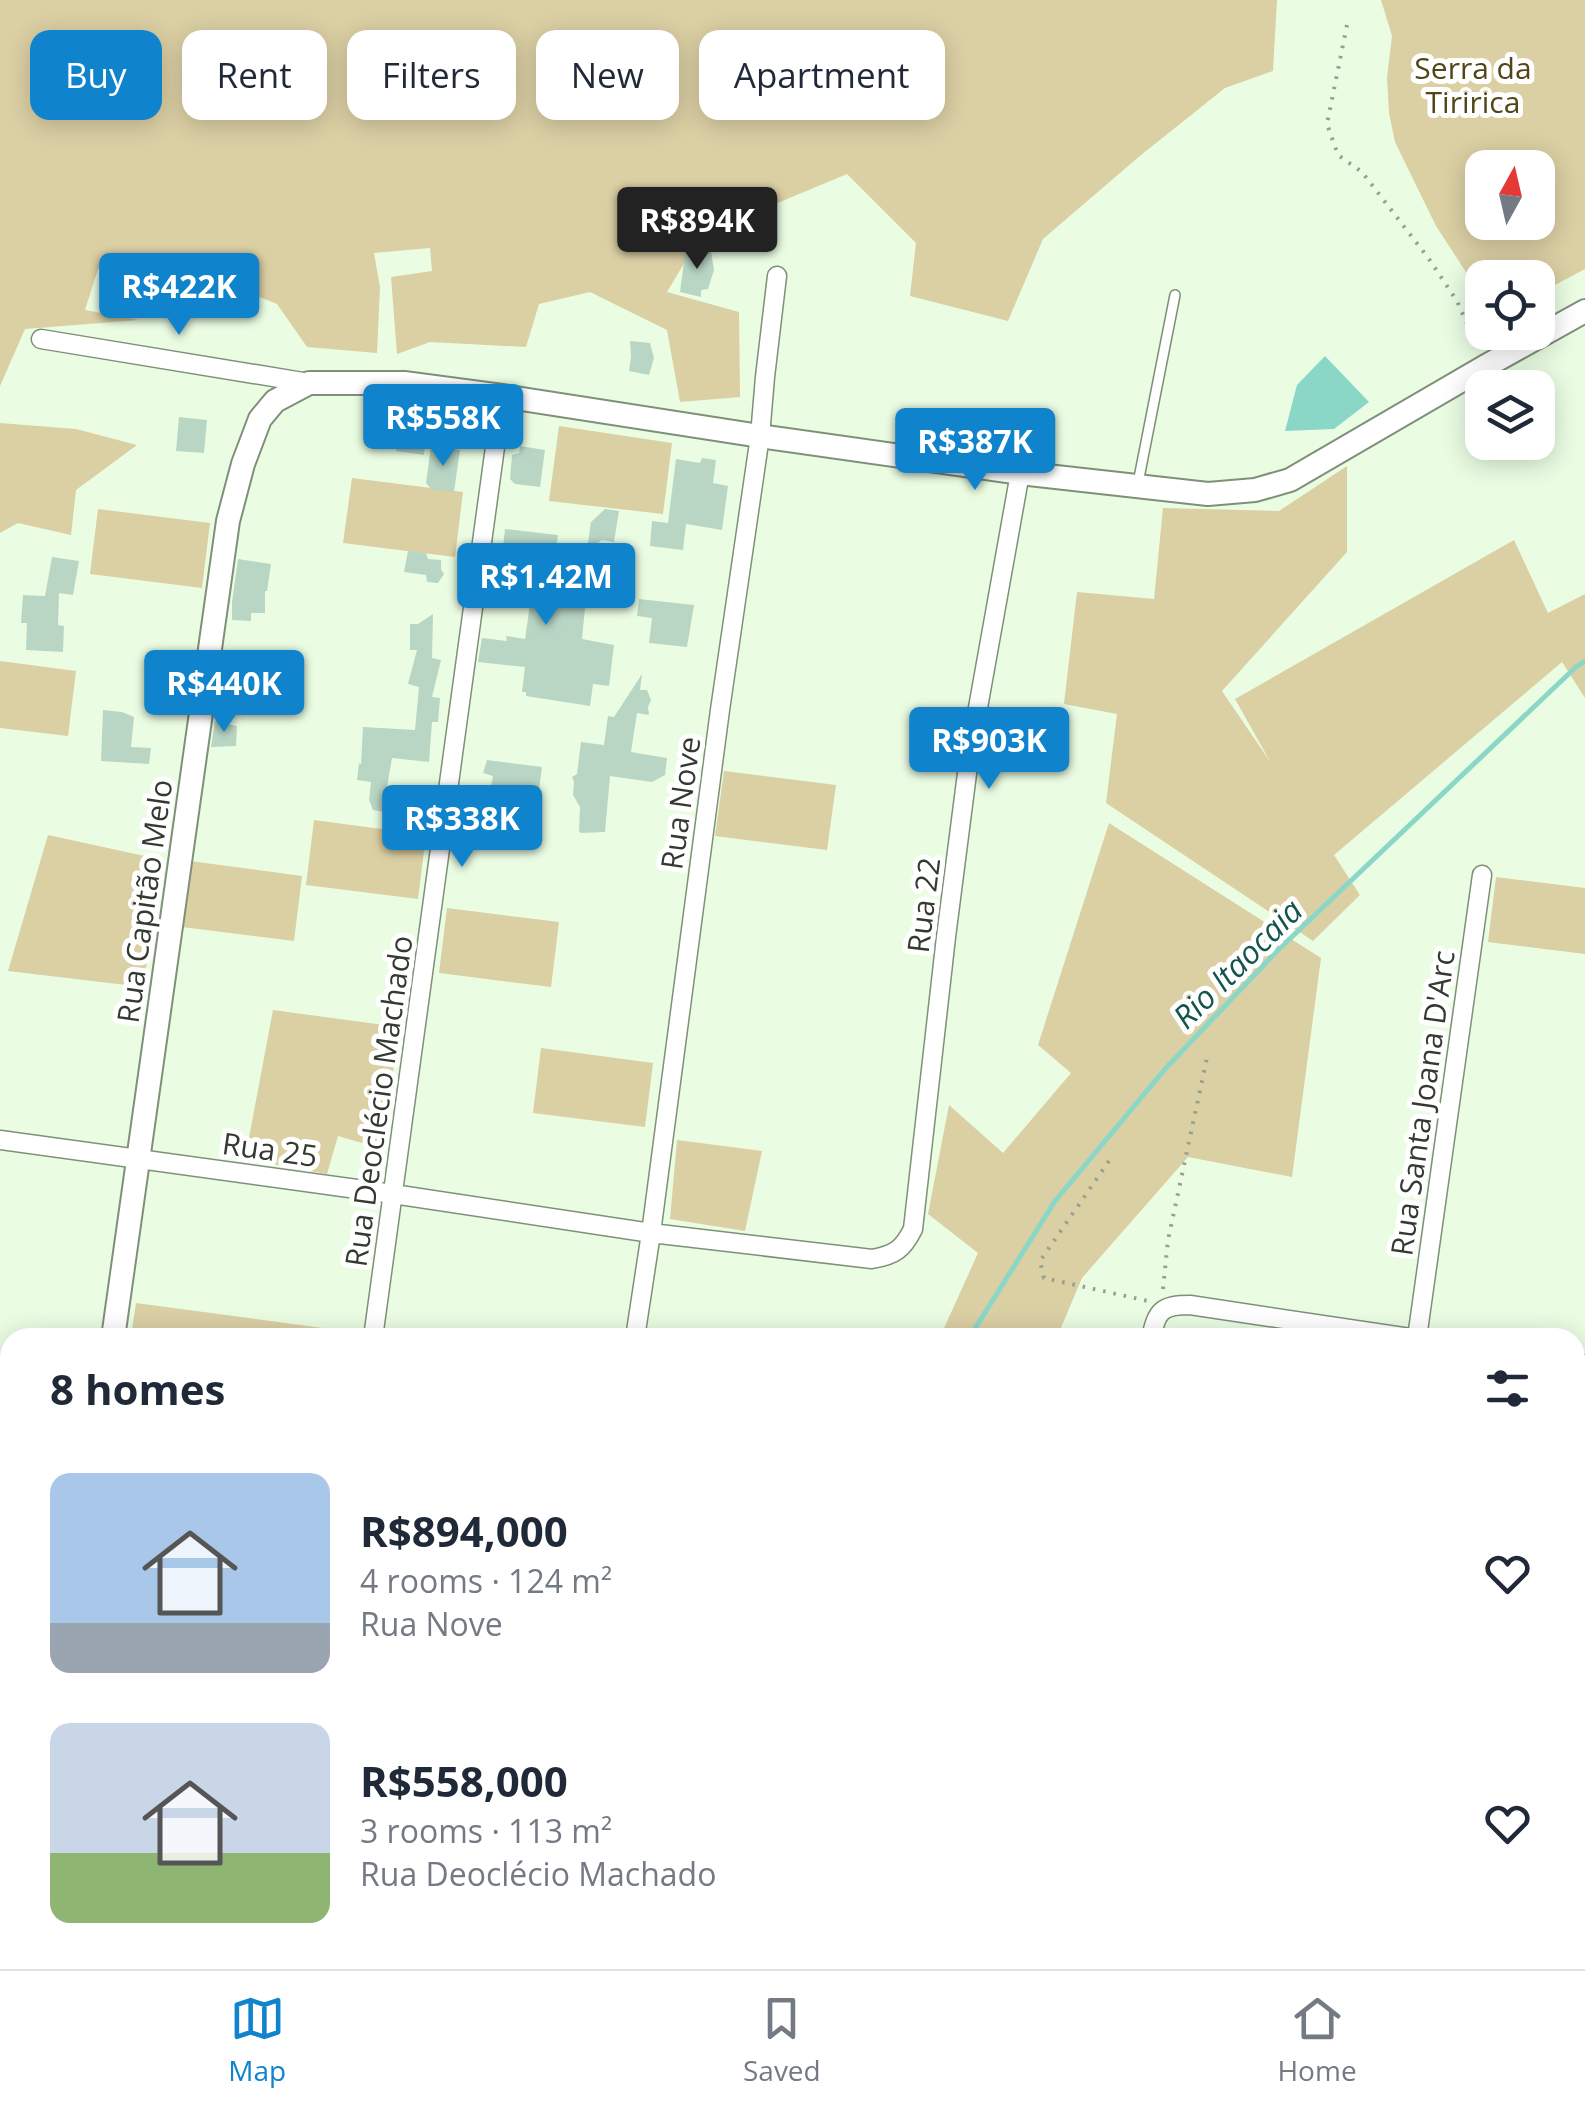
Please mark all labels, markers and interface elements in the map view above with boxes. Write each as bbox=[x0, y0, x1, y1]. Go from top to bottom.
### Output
chip: Buy bbox=[30, 30, 162, 120]
chip: Rent bbox=[182, 30, 327, 120]
chip: Filters bbox=[347, 30, 516, 120]
chip: New bbox=[536, 30, 679, 120]
chip: Apartment bbox=[699, 30, 945, 120]
park label: Serra da Tiririca bbox=[1414, 47, 1532, 122]
north arrow bbox=[1465, 150, 1555, 240]
map controls bbox=[1465, 150, 1555, 460]
pin: R$894K bbox=[616, 187, 778, 272]
text: R$894K bbox=[639, 198, 755, 241]
pin: R$422K bbox=[98, 253, 260, 338]
button: locate bbox=[1465, 260, 1555, 350]
text: R$422K bbox=[121, 264, 237, 307]
button: layers bbox=[1465, 370, 1555, 460]
pin: R$558K bbox=[362, 384, 524, 469]
text: R$558K bbox=[385, 395, 501, 438]
pin: R$387K bbox=[894, 408, 1056, 493]
text: R$387K bbox=[917, 419, 1033, 462]
pin: R$1.42M bbox=[454, 543, 638, 628]
text: R$1.42M bbox=[479, 554, 613, 597]
pin: R$440K bbox=[143, 650, 305, 735]
text: R$440K bbox=[166, 661, 282, 704]
pin: R$903K bbox=[908, 707, 1070, 792]
text: R$903K bbox=[931, 718, 1047, 761]
street label: Rua Nove bbox=[650, 734, 710, 872]
street label: Rua Capitão Melo bbox=[107, 777, 181, 1025]
pin: R$338K bbox=[381, 785, 543, 870]
text: R$338K bbox=[404, 796, 520, 839]
street label: Rua 22 bbox=[897, 855, 949, 955]
water label: Rio Itaocaia bbox=[1163, 889, 1311, 1037]
street label: Rua Deoclécio Machado bbox=[334, 933, 422, 1269]
street label: Rua Santa Joana D'Arc bbox=[1380, 948, 1464, 1258]
street label: Rua 25 bbox=[220, 1122, 320, 1176]
text: 8 homes bbox=[50, 1360, 225, 1417]
icon: filters bbox=[1480, 1361, 1535, 1416]
text: R$894,000 bbox=[360, 1502, 568, 1559]
icon: home bbox=[130, 1513, 250, 1633]
icon: heart bbox=[1480, 1546, 1535, 1601]
text: 4 rooms · 124 m² bbox=[360, 1559, 612, 1602]
text: Rua Nove bbox=[360, 1602, 503, 1645]
text: R$558,000 bbox=[360, 1752, 568, 1809]
icon: home bbox=[130, 1763, 250, 1883]
icon: heart bbox=[1480, 1796, 1535, 1851]
text: 3 rooms · 113 m² bbox=[360, 1809, 612, 1852]
text: Rua Deoclécio Machado bbox=[360, 1852, 716, 1895]
tab: Map bbox=[228, 1991, 286, 2089]
tab: Saved bbox=[743, 1991, 821, 2089]
tab: Home bbox=[1277, 1991, 1357, 2089]

